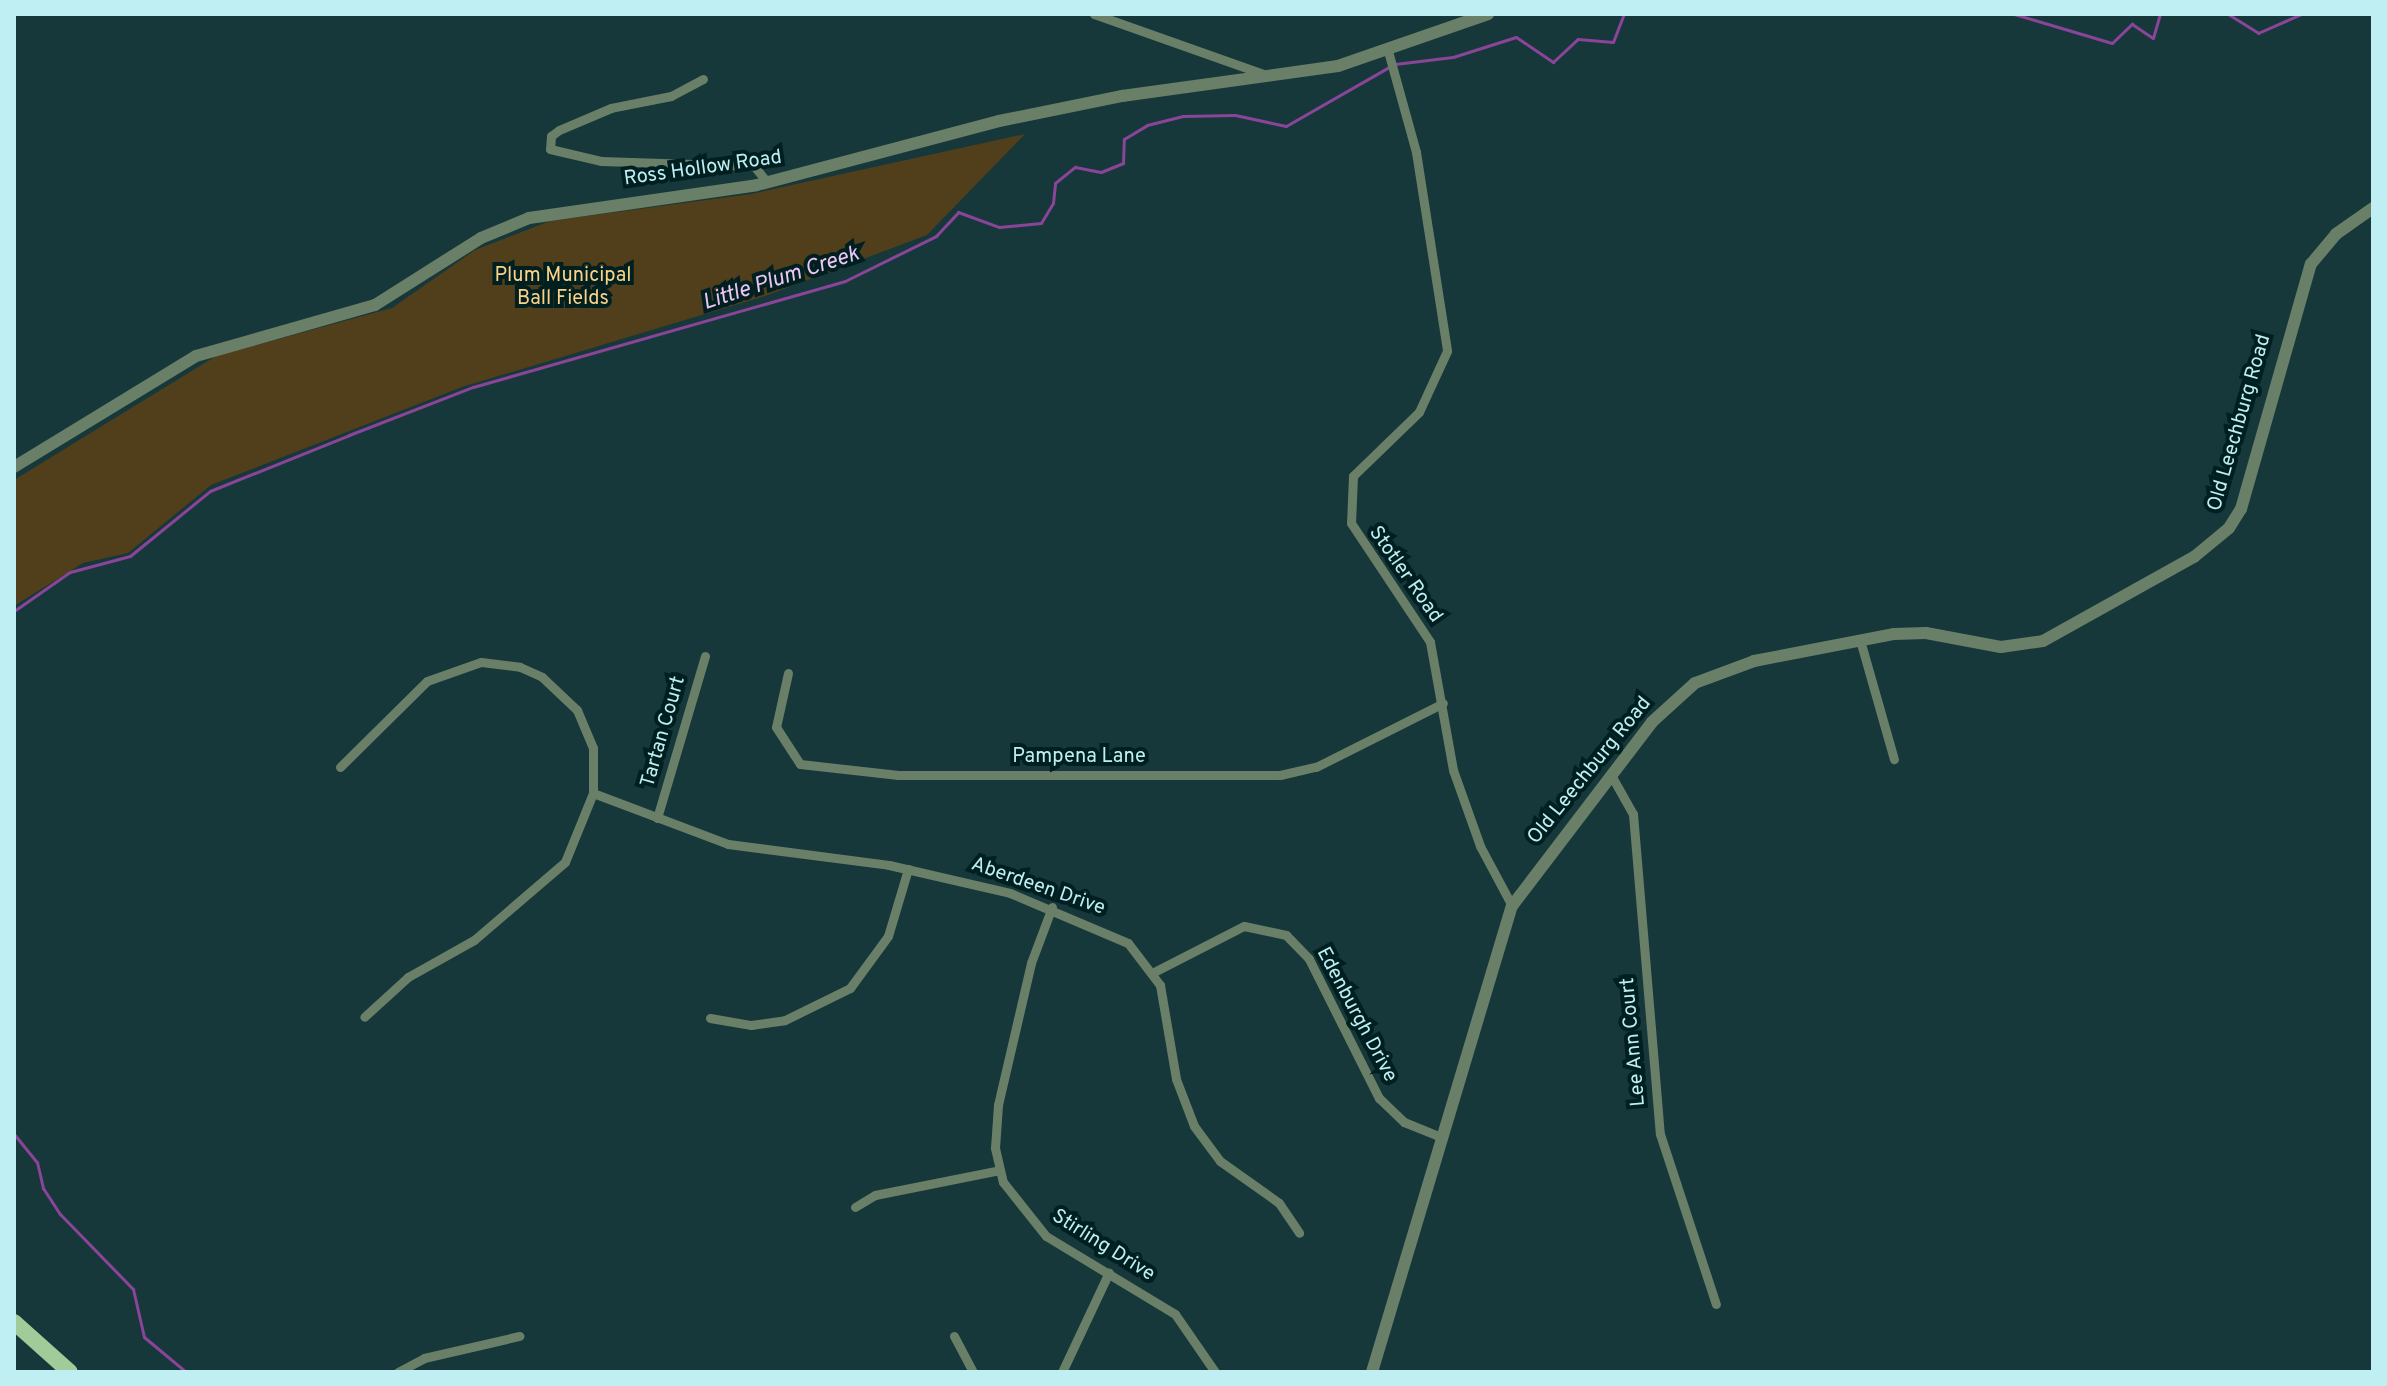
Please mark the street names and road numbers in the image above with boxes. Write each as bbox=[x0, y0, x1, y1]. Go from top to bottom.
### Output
street label: Ross Hollow Road bbox=[623, 146, 783, 192]
street label: Old Leechburg Road bbox=[2203, 332, 2277, 514]
street label: Stotler Road bbox=[1363, 522, 1447, 628]
street label: Tartan Court bbox=[637, 674, 691, 790]
street label: Old Leechburg Road bbox=[1523, 692, 1657, 850]
street label: Pampena Lane bbox=[1012, 745, 1146, 769]
street label: Aberdeen Drive bbox=[968, 853, 1108, 921]
street label: Edenburgh Drive bbox=[1310, 943, 1402, 1087]
street label: Lee Ann Court bbox=[1616, 976, 1652, 1108]
street label: Stirling Drive bbox=[1047, 1205, 1159, 1287]

